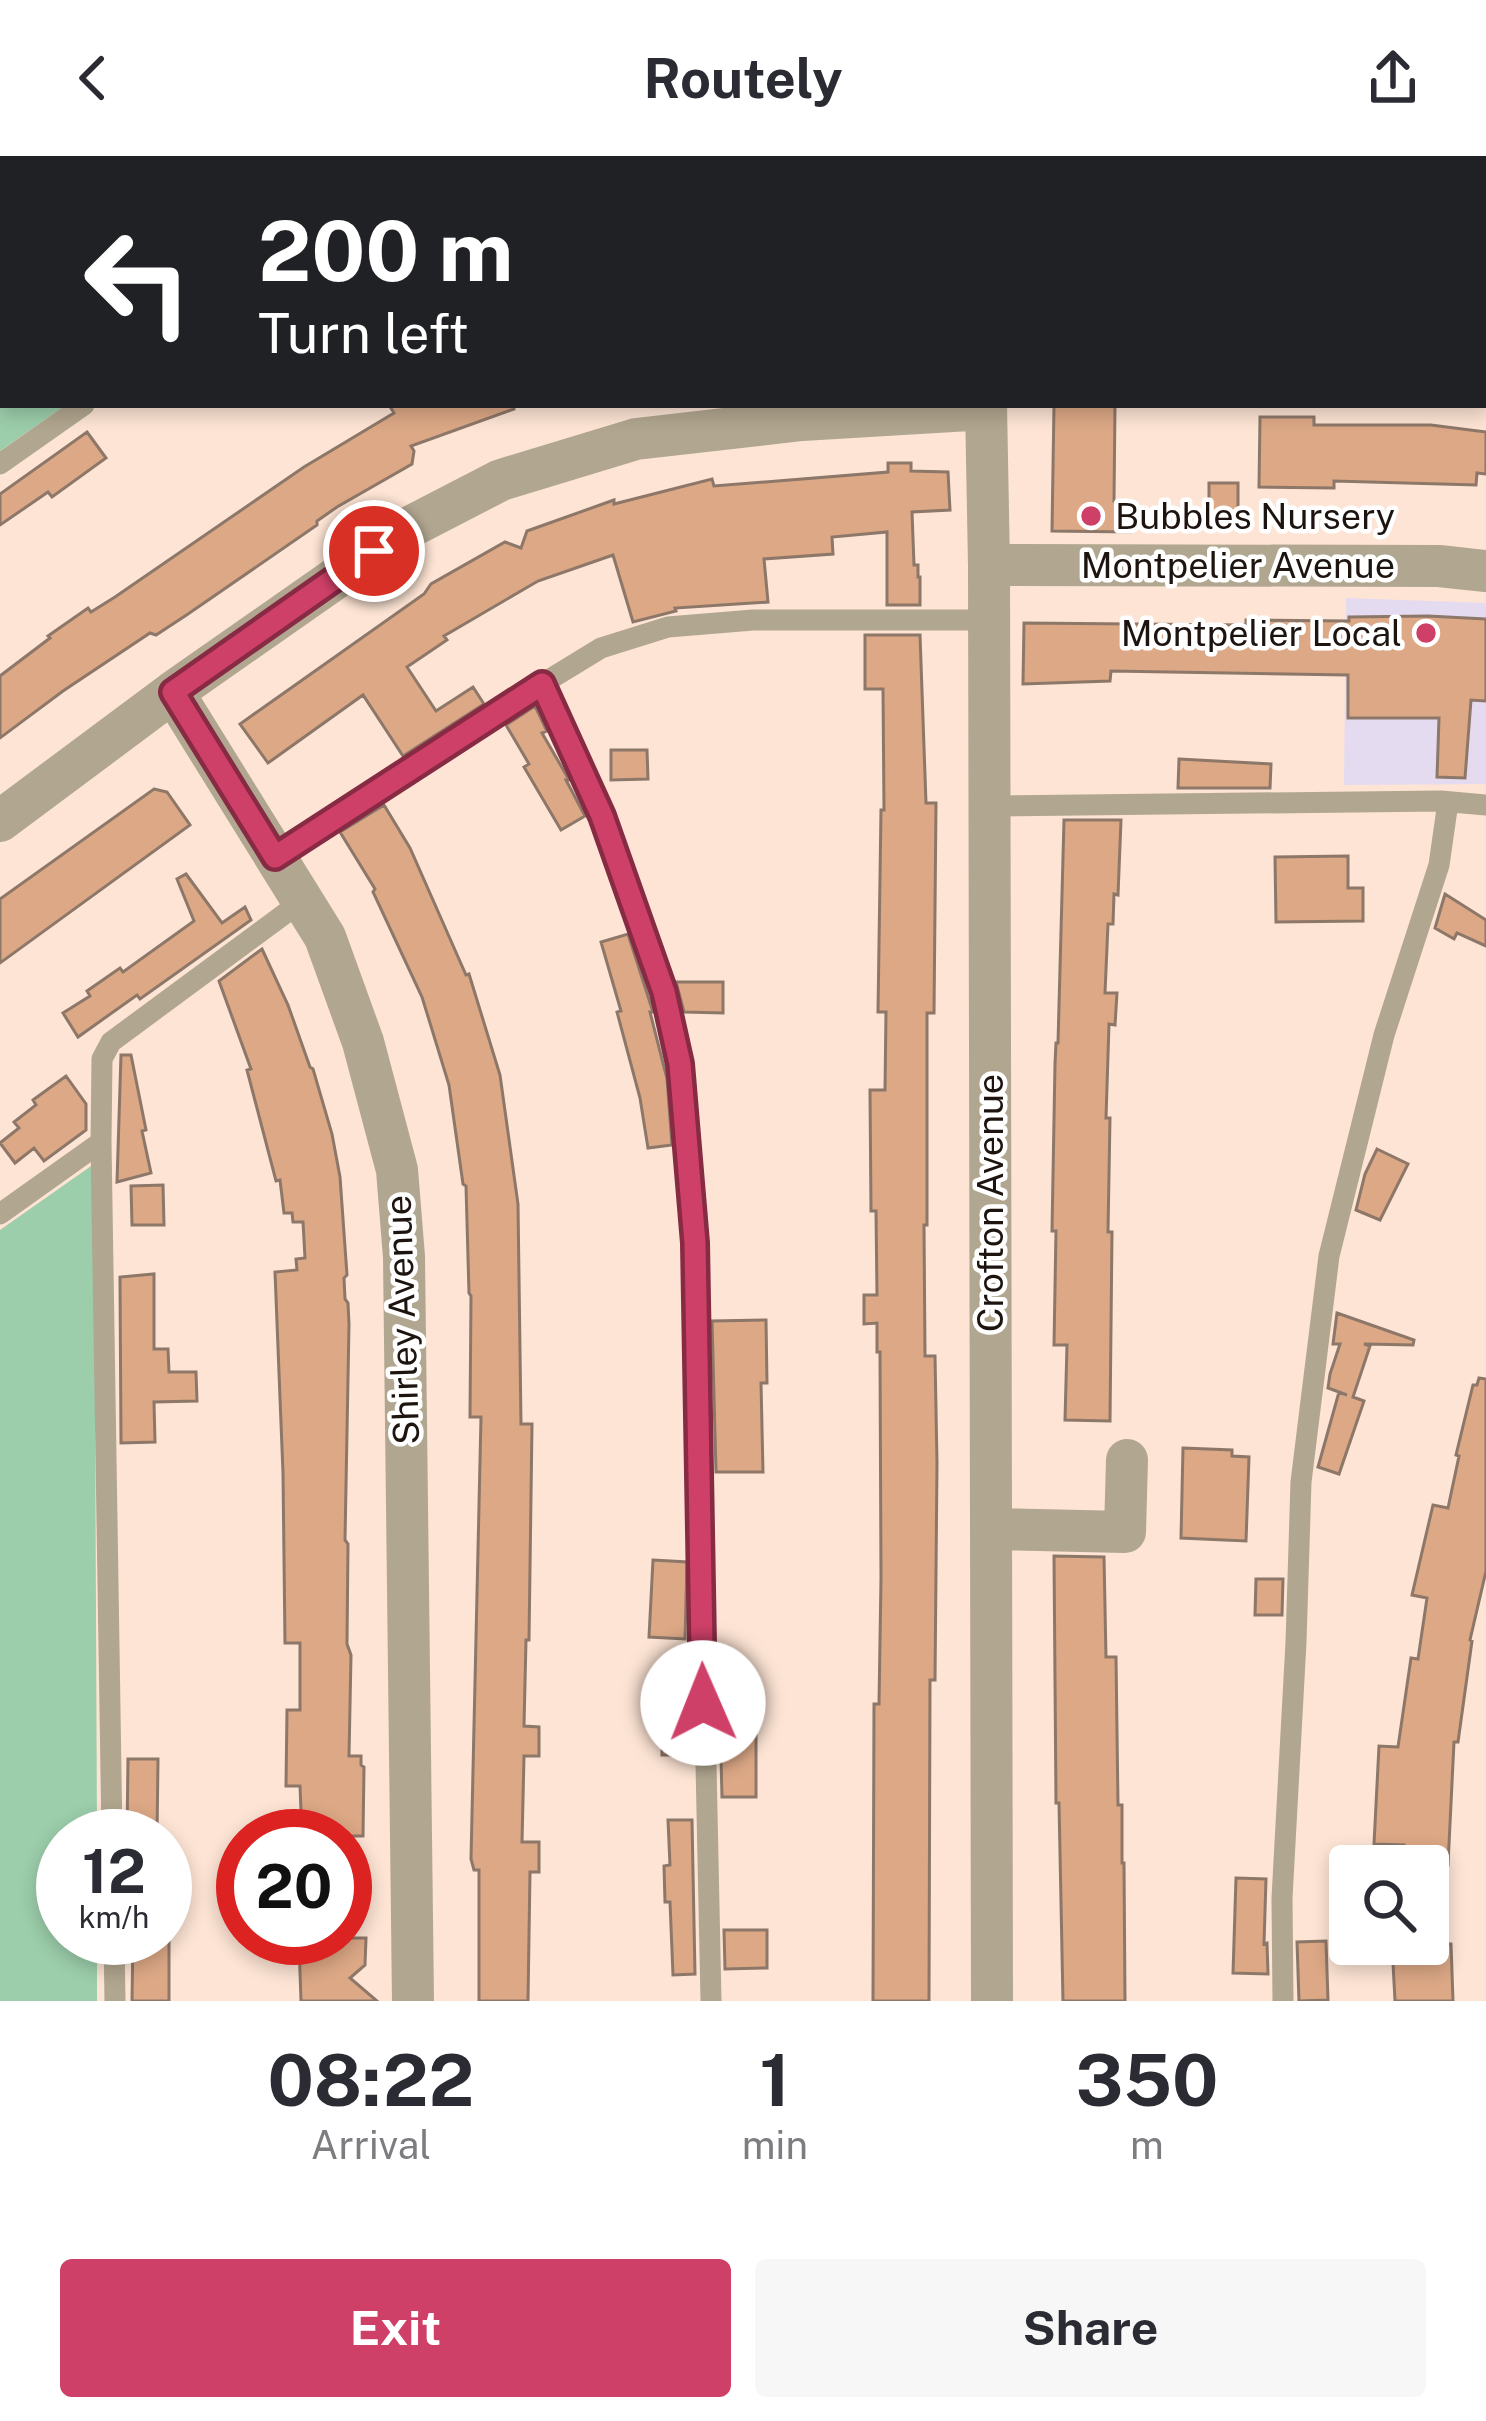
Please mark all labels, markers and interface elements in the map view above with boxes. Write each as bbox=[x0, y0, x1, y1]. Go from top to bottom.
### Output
icon: back bbox=[60, 45, 126, 111]
icon: share bbox=[1360, 45, 1426, 111]
text: Routely bbox=[643, 47, 843, 110]
text: 200 m bbox=[258, 201, 514, 300]
icon: left bbox=[60, 204, 216, 360]
text: Turn left bbox=[258, 302, 469, 365]
place label: Bubbles Nursery bbox=[1115, 495, 1395, 537]
pin bbox=[323, 500, 425, 602]
marker: Bubbles Nursery bbox=[1078, 503, 1104, 529]
icon: arrive bbox=[341, 518, 407, 584]
street label: Montpelier Avenue bbox=[1081, 544, 1395, 586]
place label: Montpelier Local bbox=[1121, 612, 1402, 654]
marker: Montpelier Local bbox=[1413, 620, 1439, 646]
street label: Crofton Avenue bbox=[969, 1074, 1011, 1332]
street label: Shirley Avenue bbox=[377, 1194, 427, 1446]
position arrow bbox=[640, 1640, 766, 1766]
speed limit sign: 20 bbox=[216, 1809, 372, 1965]
text: 12 bbox=[82, 1836, 146, 1907]
map controls bbox=[1329, 1845, 1449, 1965]
button: search bbox=[1329, 1845, 1449, 1965]
text: km/h bbox=[79, 1899, 149, 1935]
text: 08:22 bbox=[268, 2038, 474, 2122]
text: 1 bbox=[760, 2038, 790, 2122]
text: 350 bbox=[1076, 2038, 1218, 2122]
text: Arrival bbox=[311, 2122, 431, 2168]
text: min bbox=[742, 2122, 808, 2168]
text: m bbox=[1130, 2122, 1164, 2168]
button: Exit bbox=[60, 2259, 731, 2397]
button: Share bbox=[755, 2259, 1426, 2397]

